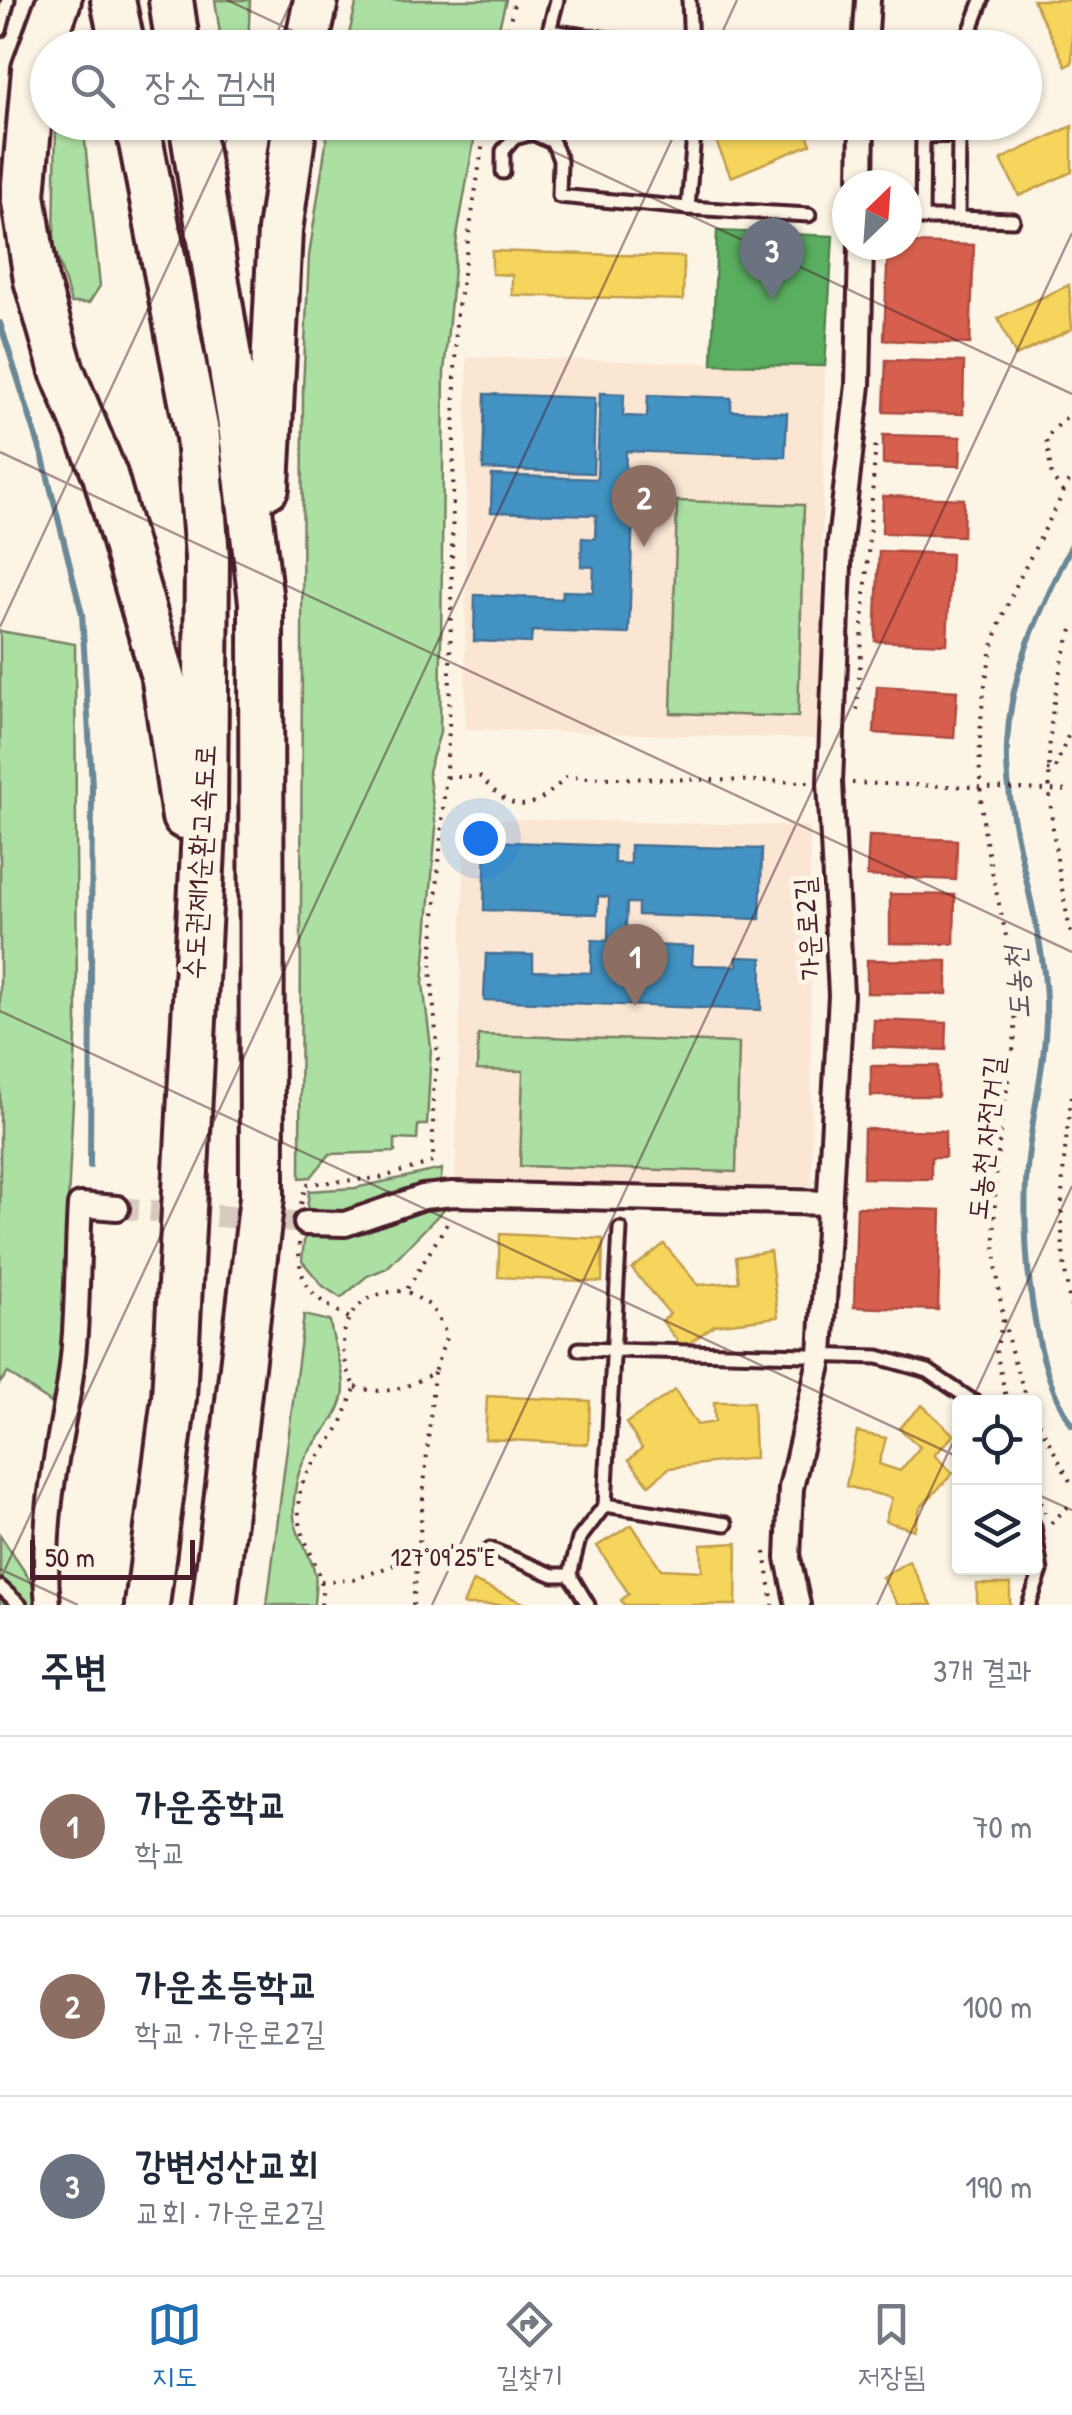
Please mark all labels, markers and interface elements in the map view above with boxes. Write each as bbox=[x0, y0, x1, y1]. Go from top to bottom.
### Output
search box bbox=[30, 30, 1042, 140]
icon: search bbox=[65, 58, 120, 113]
text: 장소 검색 bbox=[145, 59, 276, 111]
north arrow bbox=[832, 170, 922, 260]
pin: 3 bbox=[740, 218, 804, 300]
pin: 2 bbox=[612, 464, 676, 547]
street label: 수도권제1순환고속도로 bbox=[174, 743, 224, 981]
your location bbox=[455, 813, 506, 864]
street label: 가운로2길 bbox=[784, 876, 830, 982]
pin: 1 bbox=[602, 924, 668, 1006]
water label: 도농천 bbox=[993, 943, 1038, 1021]
street label: 도농천 자전거길 bbox=[958, 1054, 1012, 1222]
map controls bbox=[952, 1395, 1042, 1575]
button: locate bbox=[952, 1395, 1042, 1485]
button: layers bbox=[952, 1485, 1042, 1575]
scale bar bbox=[30, 1535, 195, 1580]
text: 50 m bbox=[45, 1538, 95, 1576]
text: 127°09'25"E bbox=[391, 1540, 495, 1574]
text: 주변 bbox=[40, 1641, 108, 1698]
text: 3개 결과 bbox=[933, 1649, 1032, 1692]
text: 가운중학교 bbox=[135, 1778, 288, 1830]
text: 1 bbox=[67, 1805, 78, 1848]
text: 70 m bbox=[973, 1805, 1032, 1848]
text: 학교 bbox=[135, 1831, 187, 1874]
text: 가운초등학교 bbox=[135, 1958, 318, 2010]
text: 2 bbox=[65, 1985, 80, 2028]
text: 100 m bbox=[963, 1985, 1032, 2028]
text: 학교 · 가운로2길 bbox=[135, 2011, 326, 2054]
text: 강변성산교회 bbox=[135, 2138, 318, 2190]
text: 3 bbox=[65, 2165, 80, 2208]
text: 190 m bbox=[965, 2165, 1032, 2208]
text: 교회 · 가운로2길 bbox=[135, 2191, 326, 2234]
tab: 지도 bbox=[147, 2297, 202, 2396]
tab: 길찾기 bbox=[496, 2297, 564, 2396]
tab: 저장됨 bbox=[857, 2297, 925, 2396]

